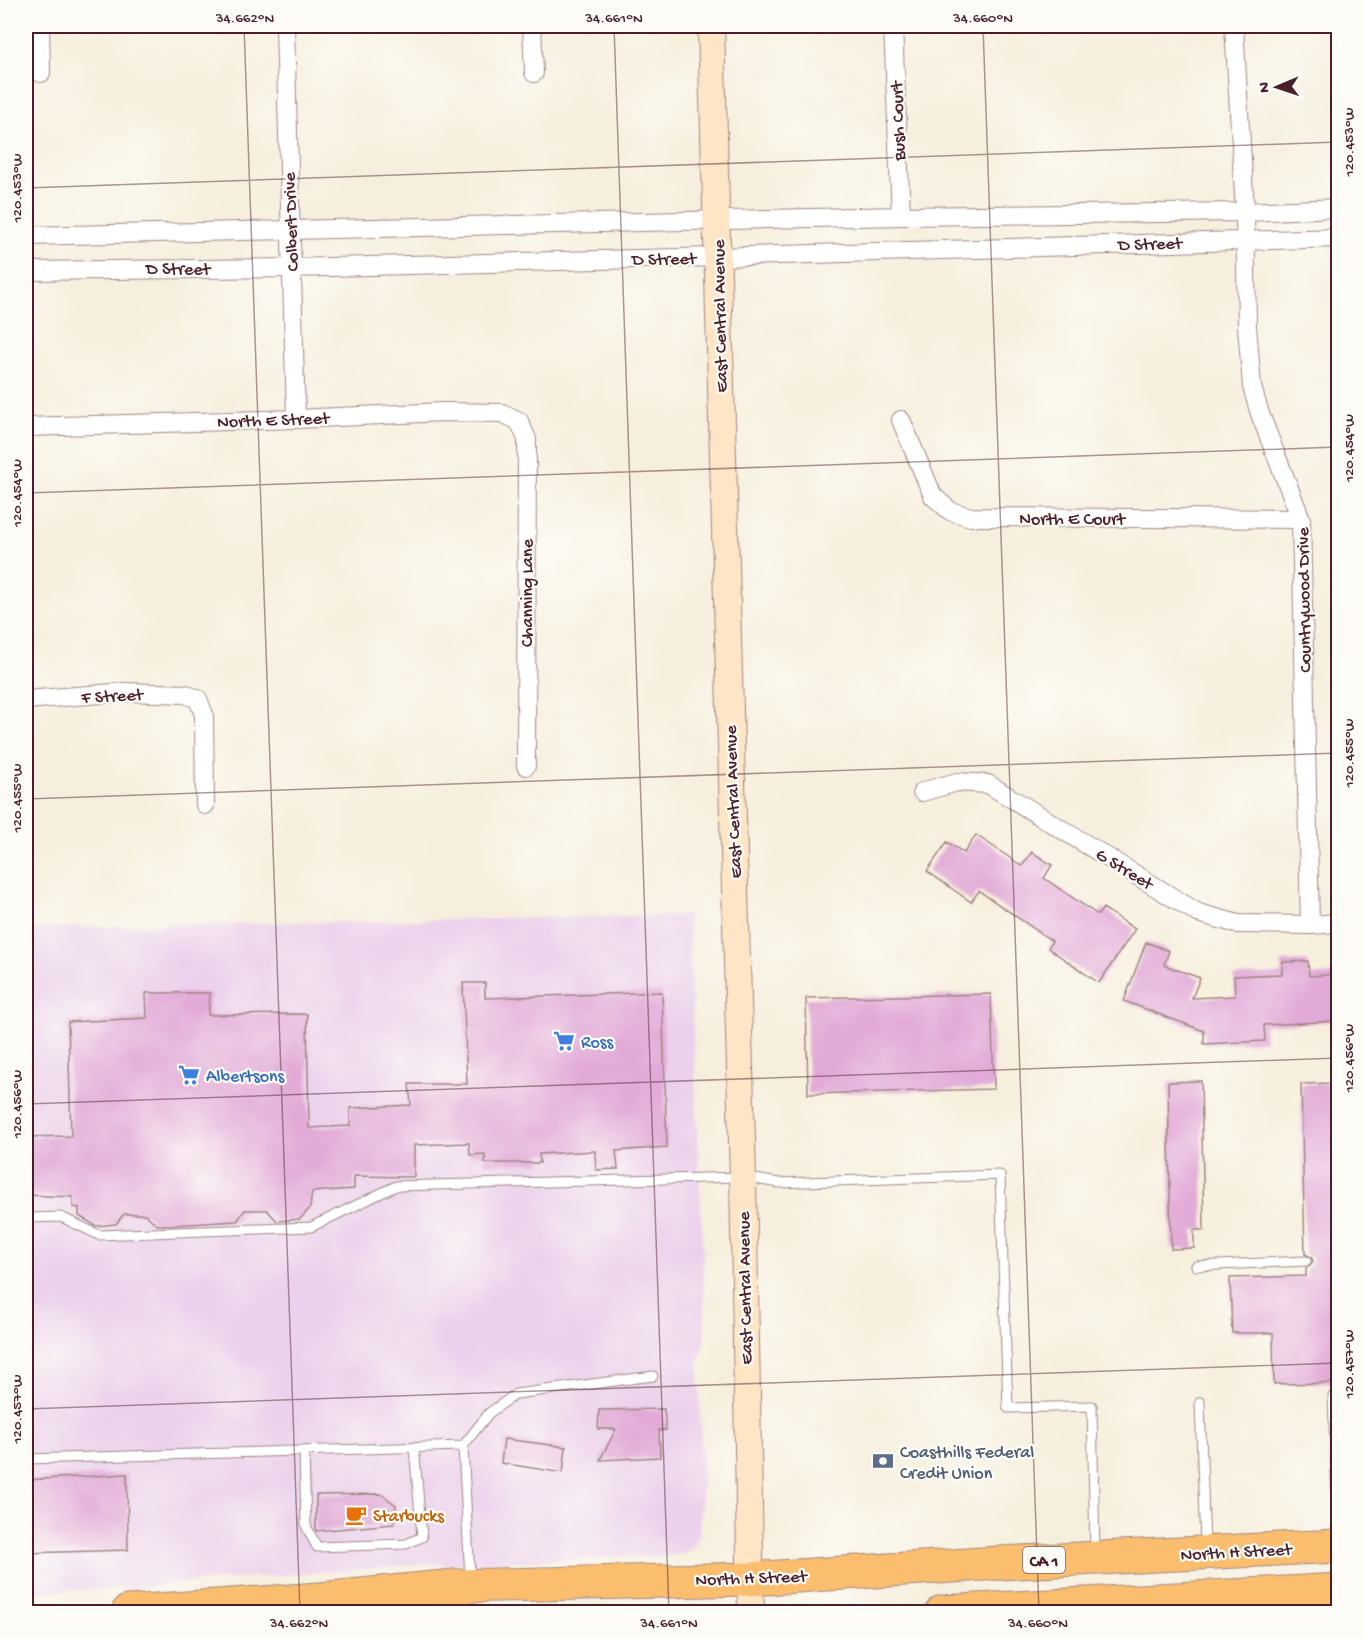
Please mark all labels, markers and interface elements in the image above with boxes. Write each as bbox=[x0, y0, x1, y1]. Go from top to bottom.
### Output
text: 34.662°N bbox=[215, 10, 275, 28]
text: 34.661°N bbox=[584, 10, 643, 28]
text: 34.660°N bbox=[952, 10, 1013, 28]
north arrow bbox=[1247, 57, 1307, 117]
street label: Bush Court bbox=[888, 79, 911, 162]
text: N bbox=[1256, 81, 1275, 93]
text: 120.453°W bbox=[1341, 107, 1359, 177]
text: 120.453°W bbox=[9, 153, 27, 223]
street label: Colbert Drive bbox=[280, 171, 305, 272]
street label: D Street bbox=[1117, 234, 1184, 257]
street label: East Central Avenue bbox=[710, 239, 733, 393]
street label: D Street bbox=[631, 249, 698, 272]
street label: D Street bbox=[145, 260, 212, 281]
street label: North E Street bbox=[217, 409, 331, 434]
text: 120.454°W bbox=[1341, 414, 1359, 483]
text: 120.454°W bbox=[9, 459, 27, 528]
street label: North E Court bbox=[1019, 510, 1126, 531]
street label: Countrywood Drive bbox=[1294, 526, 1317, 673]
street label: Channing Lane bbox=[518, 538, 539, 647]
street label: F Street bbox=[80, 685, 145, 710]
text: 120.455°W bbox=[1341, 718, 1359, 789]
street label: East Central Avenue bbox=[721, 724, 748, 879]
text: 120.455°W bbox=[9, 763, 27, 834]
street label: G Street bbox=[1091, 845, 1158, 896]
text: 120.456°W bbox=[1341, 1023, 1359, 1093]
supermarket icon: Ross bbox=[552, 1029, 576, 1053]
place label: Ross bbox=[581, 1033, 614, 1054]
supermarket icon: Albertsons bbox=[177, 1063, 201, 1087]
place label: Albertsons bbox=[206, 1067, 286, 1088]
text: 120.456°W bbox=[9, 1069, 27, 1139]
street label: East Central Avenue bbox=[735, 1211, 758, 1365]
text: 120.457°W bbox=[1341, 1329, 1359, 1399]
text: 120.457°W bbox=[9, 1374, 27, 1444]
place label: Coasthills Federal Credit Union bbox=[900, 1443, 1034, 1485]
bank icon: Coasthills Federal Credit Union bbox=[871, 1449, 895, 1473]
cafe icon: Starbucks bbox=[344, 1503, 368, 1527]
place label: Starbucks bbox=[373, 1507, 445, 1528]
street label: North H Street bbox=[1180, 1540, 1294, 1567]
road number: CA 1 bbox=[1023, 1547, 1065, 1573]
street label: North H Street bbox=[695, 1567, 809, 1592]
text: 34.662°N bbox=[269, 1615, 329, 1633]
text: 34.661°N bbox=[639, 1615, 698, 1633]
text: 34.660°N bbox=[1007, 1615, 1068, 1633]

